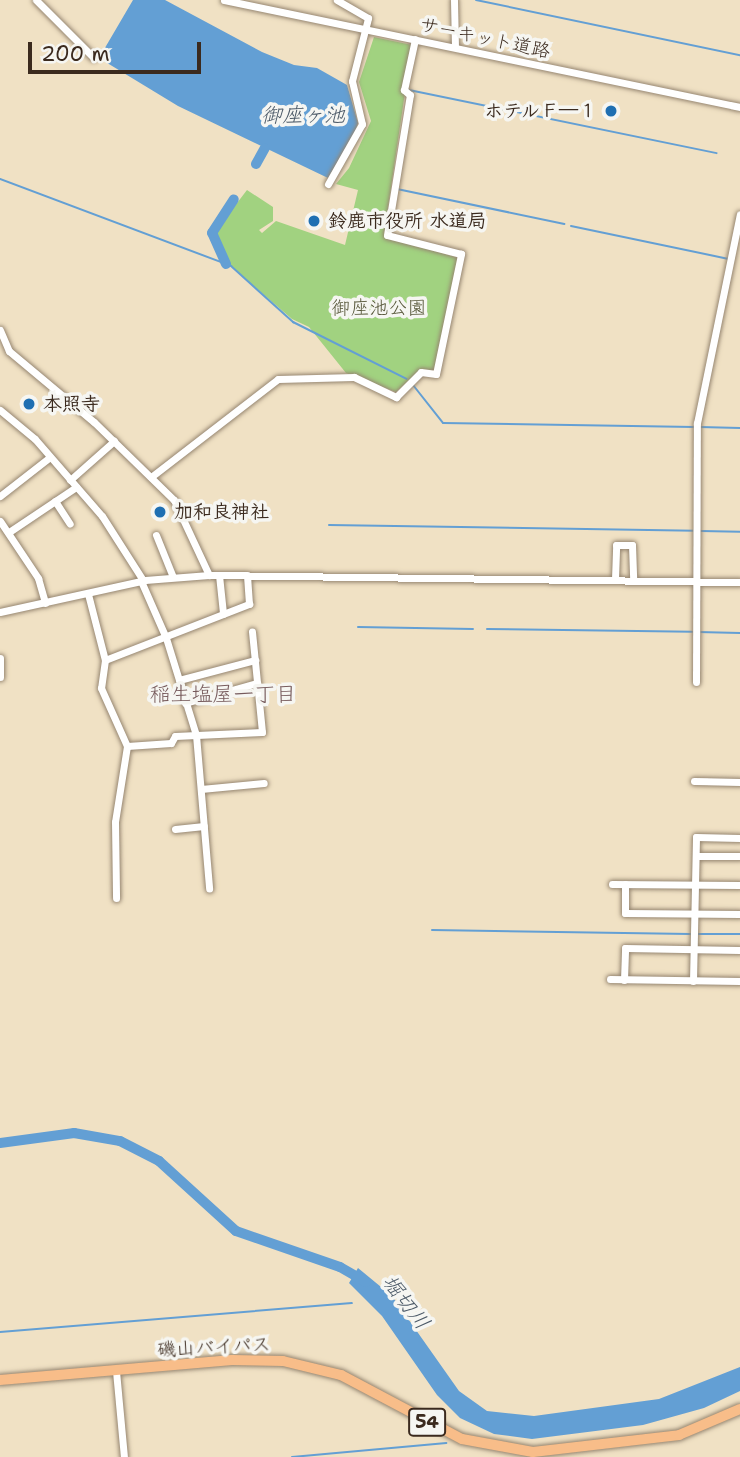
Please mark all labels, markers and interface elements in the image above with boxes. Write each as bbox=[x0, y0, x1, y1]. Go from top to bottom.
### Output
street label: サーキット道路 bbox=[418, 13, 552, 63]
scale bar bbox=[32, 28, 205, 72]
text: 200 m bbox=[41, 40, 110, 68]
place label: ホテルＦ―１ bbox=[483, 100, 597, 122]
water label: 御座ヶ池 bbox=[261, 102, 345, 128]
marker: ホテルＦ―１ bbox=[603, 103, 619, 119]
place label: 鈴鹿市役所 水道局 bbox=[328, 210, 487, 232]
marker: 鈴鹿市役所 水道局 bbox=[306, 213, 322, 229]
park label: 御座池公園 bbox=[332, 297, 426, 319]
place label: 本照寺 bbox=[43, 393, 100, 415]
marker: 本照寺 bbox=[21, 396, 37, 412]
place label: 加和良神社 bbox=[174, 501, 269, 523]
marker: 加和良神社 bbox=[152, 504, 168, 520]
district label: 稲生塩屋一丁目 bbox=[150, 681, 296, 707]
water label: 堀切川 bbox=[377, 1269, 435, 1335]
street label: 磯山バイパス bbox=[156, 1333, 272, 1361]
road number: 54 bbox=[408, 1408, 446, 1436]

